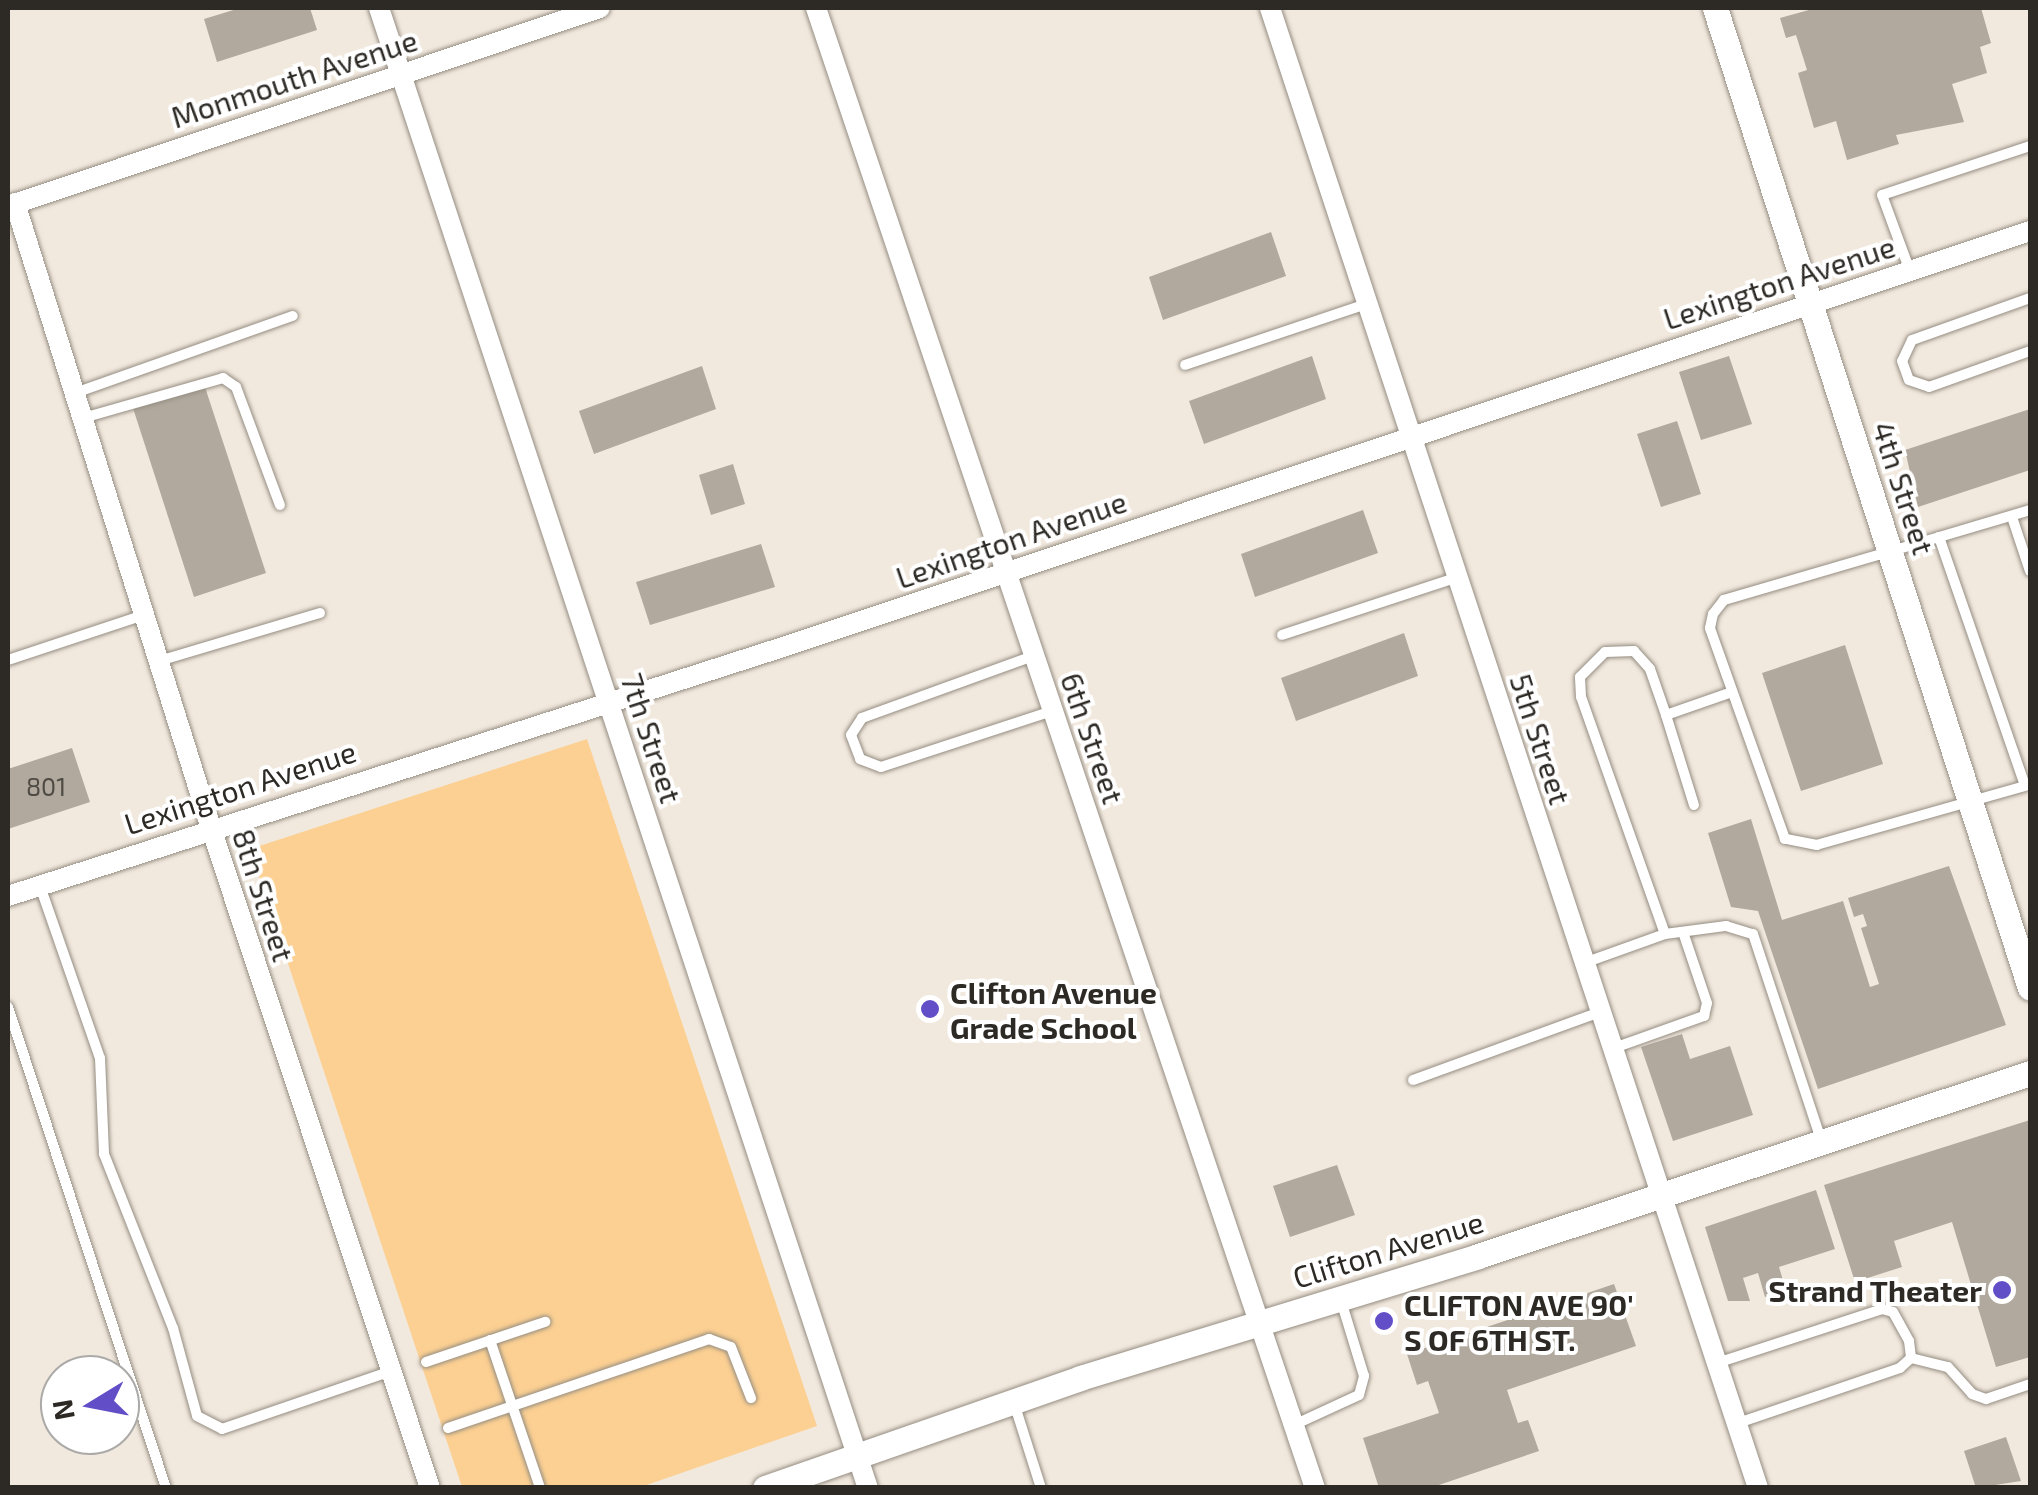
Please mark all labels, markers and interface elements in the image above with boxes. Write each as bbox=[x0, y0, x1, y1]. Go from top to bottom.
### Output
street label: Monmouth Avenue bbox=[166, 21, 422, 135]
street label: Lexington Avenue bbox=[1658, 227, 1900, 337]
street label: 4th Street bbox=[1866, 417, 1942, 559]
street label: Lexington Avenue bbox=[891, 483, 1131, 595]
street label: 6th Street bbox=[1054, 668, 1132, 808]
street label: 7th Street bbox=[614, 669, 690, 807]
street label: 5th Street bbox=[1503, 669, 1579, 809]
street label: Lexington Avenue bbox=[119, 732, 361, 842]
house number: 801 bbox=[26, 771, 66, 801]
street label: 8th Street bbox=[226, 824, 302, 966]
place label: Clifton Avenue Grade School bbox=[950, 974, 1158, 1044]
marker: Clifton Avenue Grade School bbox=[919, 998, 941, 1020]
street label: Clifton Avenue bbox=[1288, 1203, 1488, 1295]
place label: Strand Theater bbox=[1768, 1272, 1982, 1308]
marker: Strand Theater bbox=[1991, 1279, 2013, 1301]
place label: CLIFTON AVE 90' S OF 6TH ST. bbox=[1404, 1286, 1634, 1356]
marker: CLIFTON AVE 90' S OF 6TH ST. bbox=[1373, 1310, 1395, 1332]
north arrow bbox=[40, 1355, 140, 1455]
text: N bbox=[44, 1397, 81, 1423]

